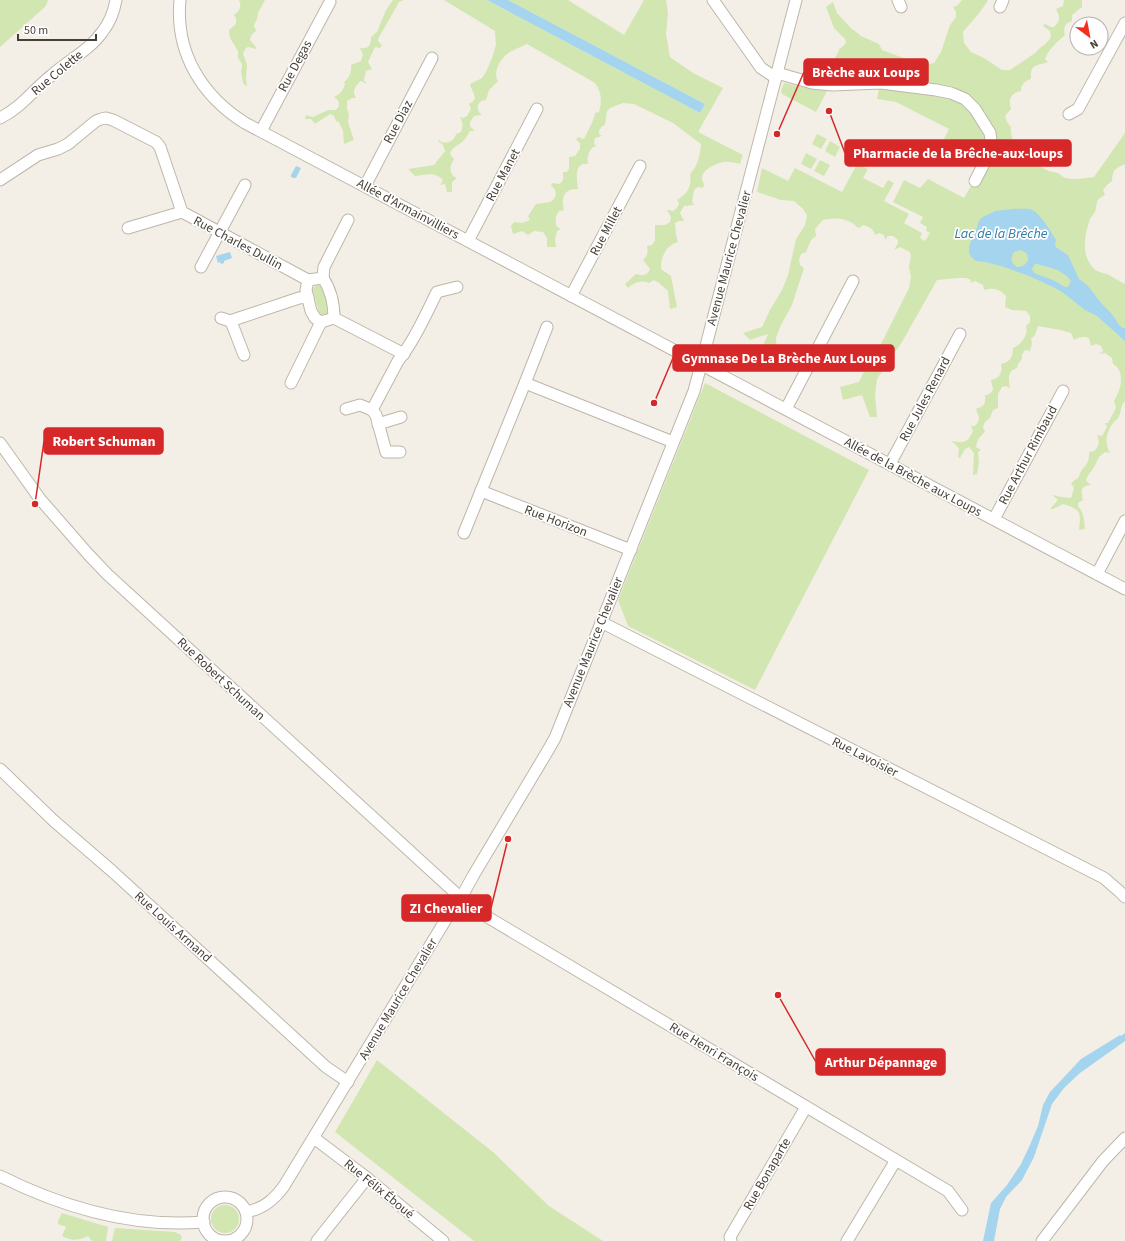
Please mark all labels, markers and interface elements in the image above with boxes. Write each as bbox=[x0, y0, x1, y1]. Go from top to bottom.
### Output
scale bar bbox=[18, 16, 96, 42]
north arrow bbox=[1069, 16, 1109, 56]
text: 50 m bbox=[24, 22, 48, 39]
street label: Rue Degas bbox=[274, 36, 316, 95]
text: N bbox=[1087, 36, 1101, 52]
street label: Rue Colette bbox=[27, 46, 87, 100]
callout: Brèche aux Loups bbox=[804, 59, 928, 85]
text: Brèche aux Loups bbox=[812, 63, 920, 83]
street label: Rue Diaz bbox=[379, 97, 417, 147]
callout: Pharmacie de la Brêche-aux-loups bbox=[845, 140, 1071, 166]
text: Pharmacie de la Brêche-aux-loups bbox=[853, 144, 1063, 164]
street label: Rue Manet bbox=[482, 145, 525, 205]
street label: Allée d'Armainvilliers bbox=[354, 174, 463, 244]
street label: Avenue Maurice Chevalier bbox=[702, 188, 756, 327]
street label: Rue Millet bbox=[585, 203, 627, 259]
street label: Rue Charles Dullin bbox=[190, 212, 286, 274]
water label: Lac de la Brêche bbox=[955, 224, 1048, 244]
callout: Gymnase De La Brèche Aux Loups bbox=[673, 345, 894, 371]
text: Gymnase De La Brèche Aux Loups bbox=[682, 349, 886, 369]
street label: Rue Jules Renard bbox=[895, 353, 955, 445]
street label: Rue Arthur Rimbaud bbox=[994, 402, 1062, 508]
callout: Robert Schuman bbox=[44, 428, 163, 454]
text: Robert Schuman bbox=[53, 432, 155, 452]
street label: Allée de la Brèche aux Loups bbox=[841, 433, 985, 521]
street label: Rue Horizon bbox=[522, 501, 590, 541]
street label: Avenue Maurice Chevalier bbox=[559, 574, 628, 710]
street label: Rue Robert Schuman bbox=[173, 633, 269, 725]
street label: Rue Lavoisier bbox=[829, 733, 902, 782]
street label: Rue Louis Armand bbox=[130, 887, 216, 967]
callout: ZI Chevalier bbox=[402, 895, 491, 921]
text: ZI Chevalier bbox=[409, 899, 483, 919]
street label: Avenue Maurice Chevalier bbox=[354, 934, 442, 1063]
street label: Rue Henri François bbox=[666, 1018, 762, 1086]
callout: Arthur Dépannage bbox=[816, 1049, 945, 1075]
text: Arthur Dépannage bbox=[824, 1053, 937, 1073]
street label: Rue Bonaparte bbox=[739, 1135, 795, 1213]
street label: Rue Félix Éboué bbox=[340, 1155, 418, 1223]

